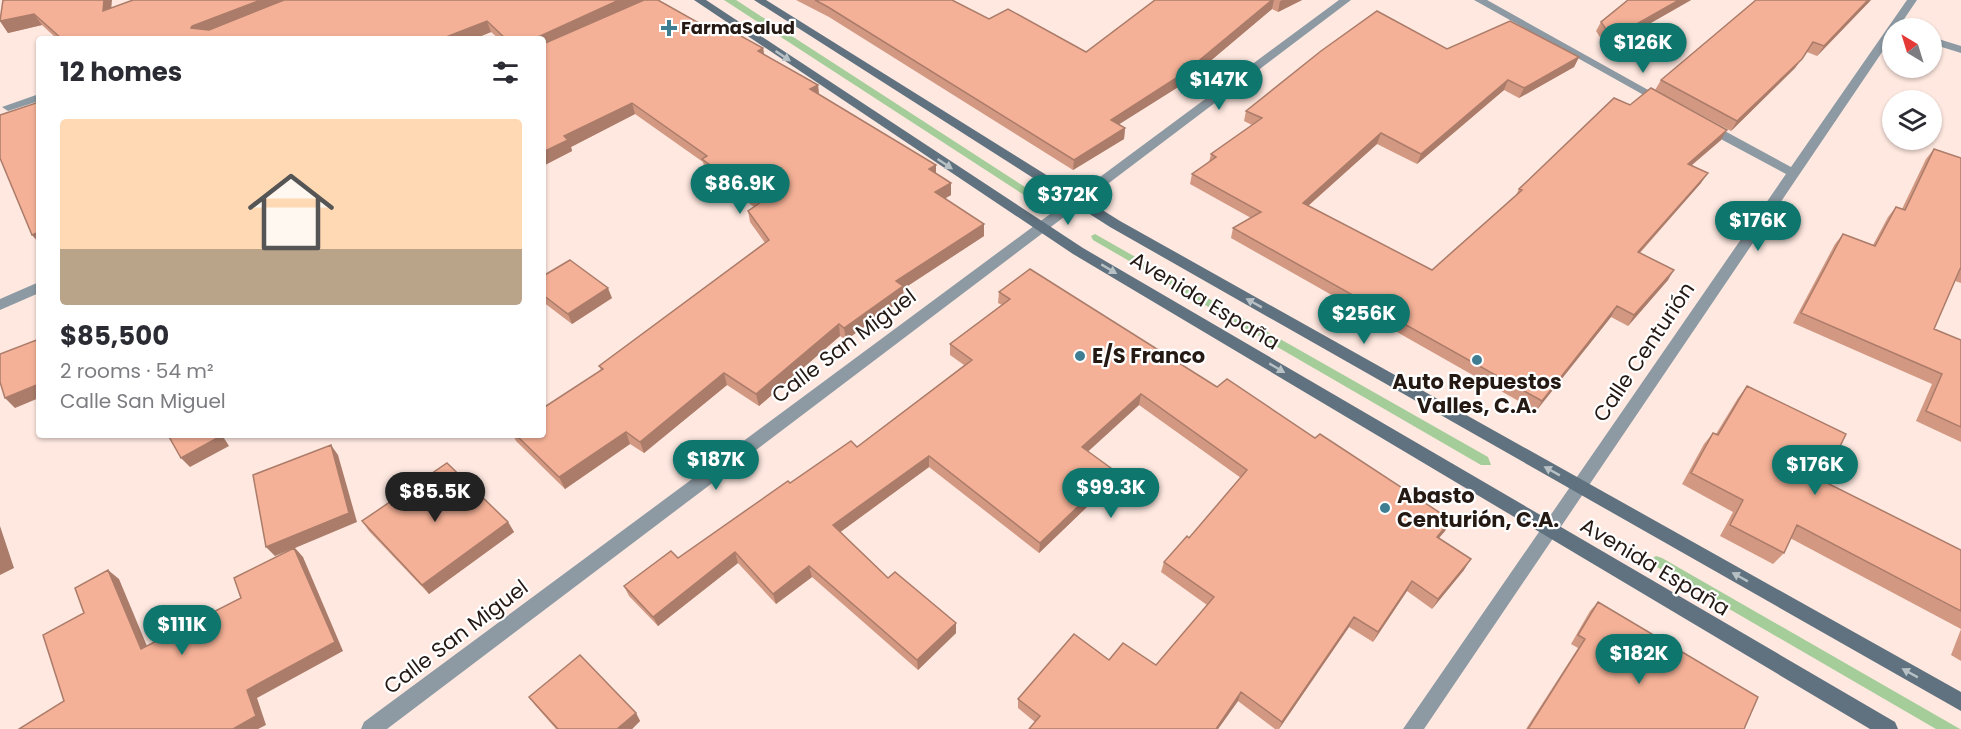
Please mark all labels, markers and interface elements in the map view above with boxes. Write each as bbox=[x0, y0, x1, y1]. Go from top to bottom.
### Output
place label: FarmaSalud bbox=[681, 15, 795, 40]
north arrow bbox=[1882, 18, 1942, 78]
map controls bbox=[1882, 18, 1942, 150]
marker: FarmaSalud bbox=[662, 21, 676, 35]
pin: $126K bbox=[1601, 23, 1685, 74]
text: $126K bbox=[1614, 28, 1672, 56]
one-way arrow bbox=[775, 50, 791, 61]
text: 12 homes bbox=[60, 54, 182, 90]
icon: filters bbox=[489, 56, 522, 89]
pin: $147K bbox=[1177, 60, 1261, 111]
text: $147K bbox=[1190, 65, 1248, 93]
button: layers bbox=[1882, 90, 1942, 150]
icon: home bbox=[237, 158, 345, 266]
one-way arrow bbox=[937, 158, 953, 169]
pin: $86.9K bbox=[691, 164, 789, 215]
text: $86.9K bbox=[705, 169, 775, 197]
pin: $372K bbox=[1026, 175, 1110, 226]
text: $372K bbox=[1037, 180, 1099, 208]
pin: $176K bbox=[1716, 201, 1800, 252]
text: $176K bbox=[1729, 206, 1787, 234]
street label: Avenida España bbox=[1125, 245, 1285, 357]
one-way arrow bbox=[1101, 264, 1118, 274]
street label: Calle Centurión bbox=[1586, 276, 1701, 427]
street label: Calle San Miguel bbox=[765, 282, 922, 410]
pin: $256K bbox=[1322, 294, 1406, 345]
one-way arrow bbox=[1246, 298, 1263, 308]
text: $256K bbox=[1332, 299, 1396, 327]
text: $85,500 bbox=[60, 318, 169, 354]
place label: E/S Franco bbox=[1092, 341, 1205, 370]
marker: E/S Franco bbox=[1073, 349, 1087, 363]
marker: Auto Repuestos Valles, C.A. bbox=[1470, 353, 1484, 367]
text: 2 rooms · 54 m² bbox=[60, 357, 214, 385]
one-way arrow bbox=[1269, 363, 1286, 373]
place label: Auto Repuestos Valles, C.A. bbox=[1392, 367, 1562, 420]
text: Calle San Miguel bbox=[60, 387, 226, 415]
pin: $187K bbox=[674, 440, 758, 491]
text: $187K bbox=[687, 445, 745, 473]
pin: $176K bbox=[1773, 445, 1857, 496]
text: $176K bbox=[1786, 450, 1844, 478]
one-way arrow bbox=[1543, 466, 1560, 476]
pin: $99.3K bbox=[1062, 468, 1160, 519]
pin: $85.5K bbox=[386, 472, 484, 523]
text: $99.3K bbox=[1076, 473, 1146, 501]
text: $85.5K bbox=[399, 477, 471, 505]
place label: Abasto Centurión, C.A. bbox=[1397, 481, 1559, 534]
marker: Abasto Centurión, C.A. bbox=[1378, 501, 1392, 515]
street label: Avenida España bbox=[1575, 511, 1735, 623]
one-way arrow bbox=[1731, 572, 1748, 582]
street label: Calle San Miguel bbox=[377, 573, 534, 701]
pin: $111K bbox=[140, 605, 224, 656]
text: $111K bbox=[157, 610, 207, 638]
pin: $182K bbox=[1597, 634, 1681, 685]
text: $182K bbox=[1610, 639, 1669, 667]
one-way arrow bbox=[1901, 668, 1918, 678]

